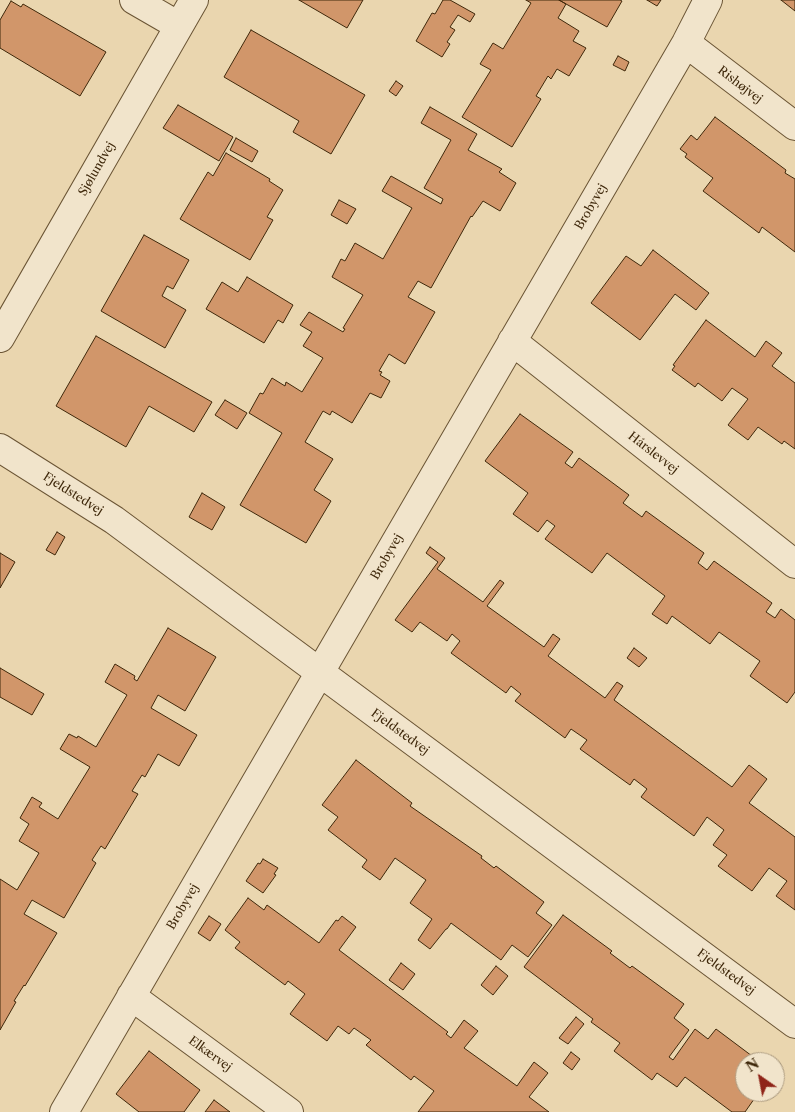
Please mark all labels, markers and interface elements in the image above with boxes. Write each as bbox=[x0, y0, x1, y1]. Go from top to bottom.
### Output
street label: Rishøjvej bbox=[715, 63, 765, 107]
street label: Sjølundvej bbox=[76, 139, 118, 199]
street label: Brobyvej bbox=[572, 182, 610, 232]
street label: Hårslevvej bbox=[625, 429, 681, 477]
street label: Fjeldstedvej bbox=[40, 470, 106, 518]
street label: Brobyvej bbox=[368, 532, 406, 582]
street label: Fjeldstedvej bbox=[368, 706, 432, 758]
street label: Brobyvej bbox=[164, 882, 202, 932]
street label: Fjeldstedvej bbox=[694, 946, 758, 998]
street label: Elkærvej bbox=[186, 1034, 234, 1074]
north arrow bbox=[735, 1052, 785, 1102]
text: N bbox=[742, 1054, 762, 1076]

